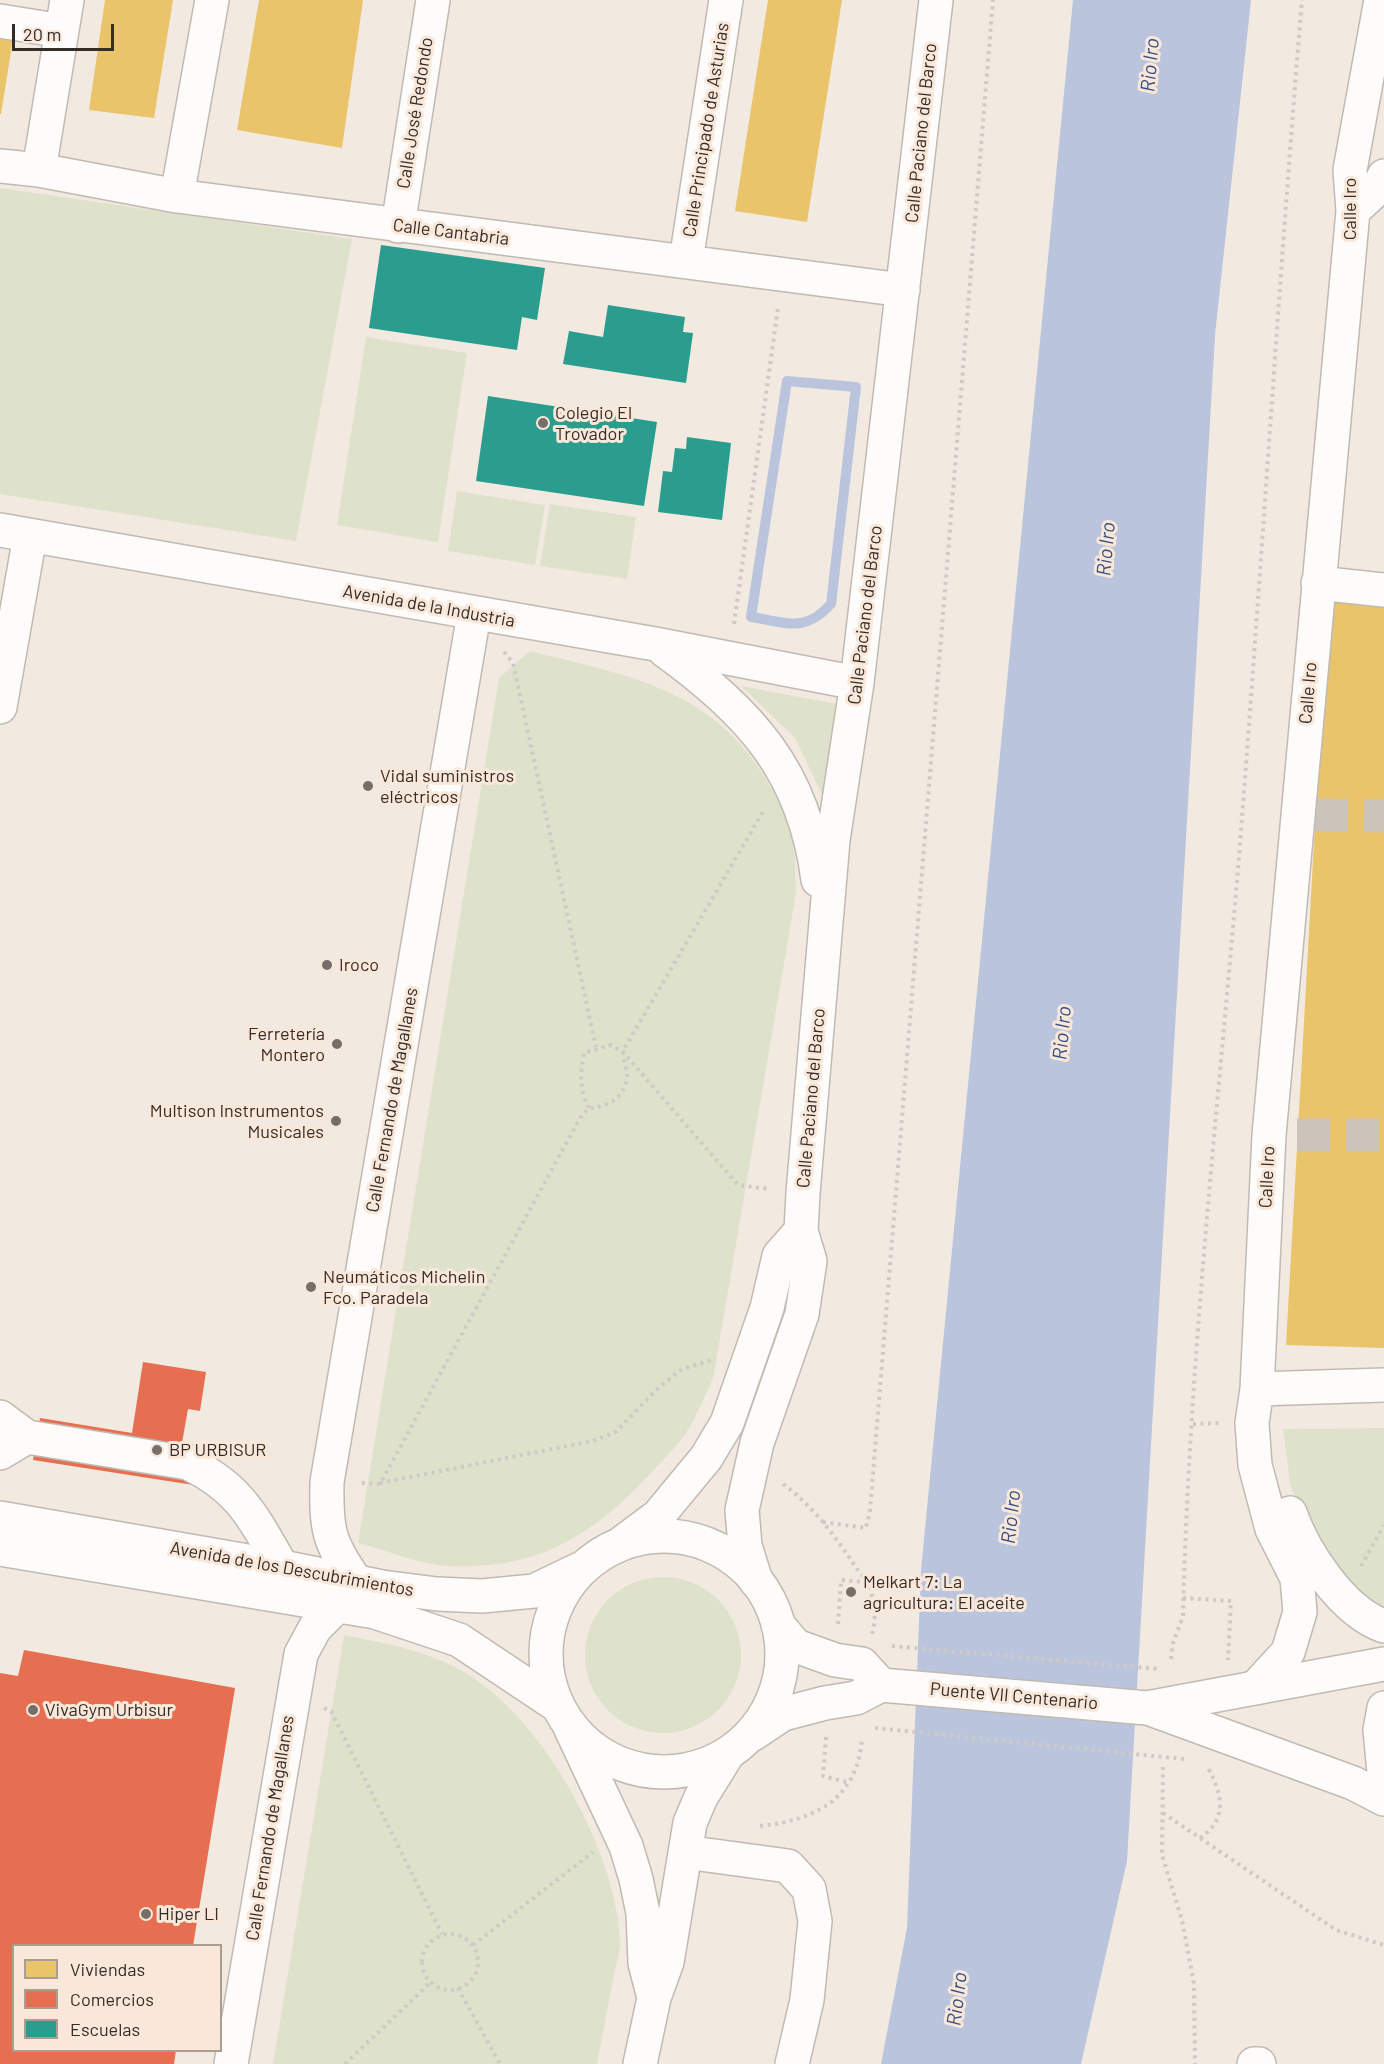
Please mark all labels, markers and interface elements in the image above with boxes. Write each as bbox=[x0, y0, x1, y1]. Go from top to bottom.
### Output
scale bar bbox=[15, 12, 117, 50]
street label: Calle Principado de Asturias bbox=[678, 21, 734, 239]
text: 20 m bbox=[23, 23, 61, 45]
street label: Calle José Redondo bbox=[392, 36, 438, 190]
water label: Rio Iro bbox=[1136, 37, 1164, 93]
street label: Calle Paciano del Barco bbox=[901, 42, 941, 224]
street label: Calle Iro bbox=[1339, 178, 1361, 240]
street label: Calle Cantabria bbox=[392, 214, 510, 250]
place label: Colegio El Trovador bbox=[555, 402, 632, 444]
marker: Colegio El Trovador bbox=[536, 416, 550, 430]
water label: Rio Iro bbox=[1092, 521, 1120, 577]
street label: Calle Paciano del Barco bbox=[843, 524, 887, 706]
street label: Avenida de la Industria bbox=[341, 580, 517, 632]
street label: Calle Iro bbox=[1295, 661, 1321, 725]
place label: Vidal suministros eléctricos bbox=[380, 765, 514, 808]
marker: Vidal suministros eléctricos bbox=[361, 779, 375, 793]
place label: Iroco bbox=[339, 954, 379, 976]
marker: Iroco bbox=[320, 958, 334, 972]
street label: Calle Fernando de Magallanes bbox=[362, 986, 422, 1214]
water label: Rio Iro bbox=[1048, 1005, 1076, 1061]
street label: Calle Paciano del Barco bbox=[792, 1007, 830, 1189]
place label: Ferretería Montero bbox=[248, 1023, 325, 1066]
marker: Ferretería Montero bbox=[330, 1037, 344, 1051]
place label: Multison Instrumentos Musicales bbox=[150, 1100, 324, 1142]
marker: Multison Instrumentos Musicales bbox=[329, 1114, 343, 1128]
street label: Calle Iro bbox=[1255, 1145, 1279, 1209]
place label: Neumáticos Michelin Fco. Paradela bbox=[323, 1266, 485, 1308]
marker: Neumáticos Michelin Fco. Paradela bbox=[304, 1280, 318, 1294]
place label: BP URBISUR bbox=[169, 1439, 266, 1461]
marker: BP URBISUR bbox=[150, 1443, 164, 1457]
water label: Rio Iro bbox=[996, 1489, 1026, 1545]
street label: Avenida de los Descubrimientos bbox=[168, 1537, 416, 1601]
place label: Melkart 7: La agricultura: El aceite bbox=[863, 1571, 1025, 1614]
marker: Melkart 7: La agricultura: El aceite bbox=[844, 1585, 858, 1599]
street label: Puente VII Centenario bbox=[929, 1678, 1099, 1714]
place label: VivaGym Urbisur bbox=[45, 1699, 173, 1721]
marker: VivaGym Urbisur bbox=[26, 1703, 40, 1717]
street label: Calle Fernando de Magallanes bbox=[242, 1714, 298, 1942]
place label: Hiper LI bbox=[158, 1903, 219, 1925]
marker: Hiper LI bbox=[139, 1907, 153, 1921]
legend bbox=[12, 1944, 222, 2052]
text: Viviendas bbox=[70, 1958, 145, 1980]
water label: Rio Iro bbox=[942, 1971, 972, 2027]
text: Comercios bbox=[70, 1988, 154, 2010]
text: Escuelas bbox=[70, 2018, 140, 2040]

